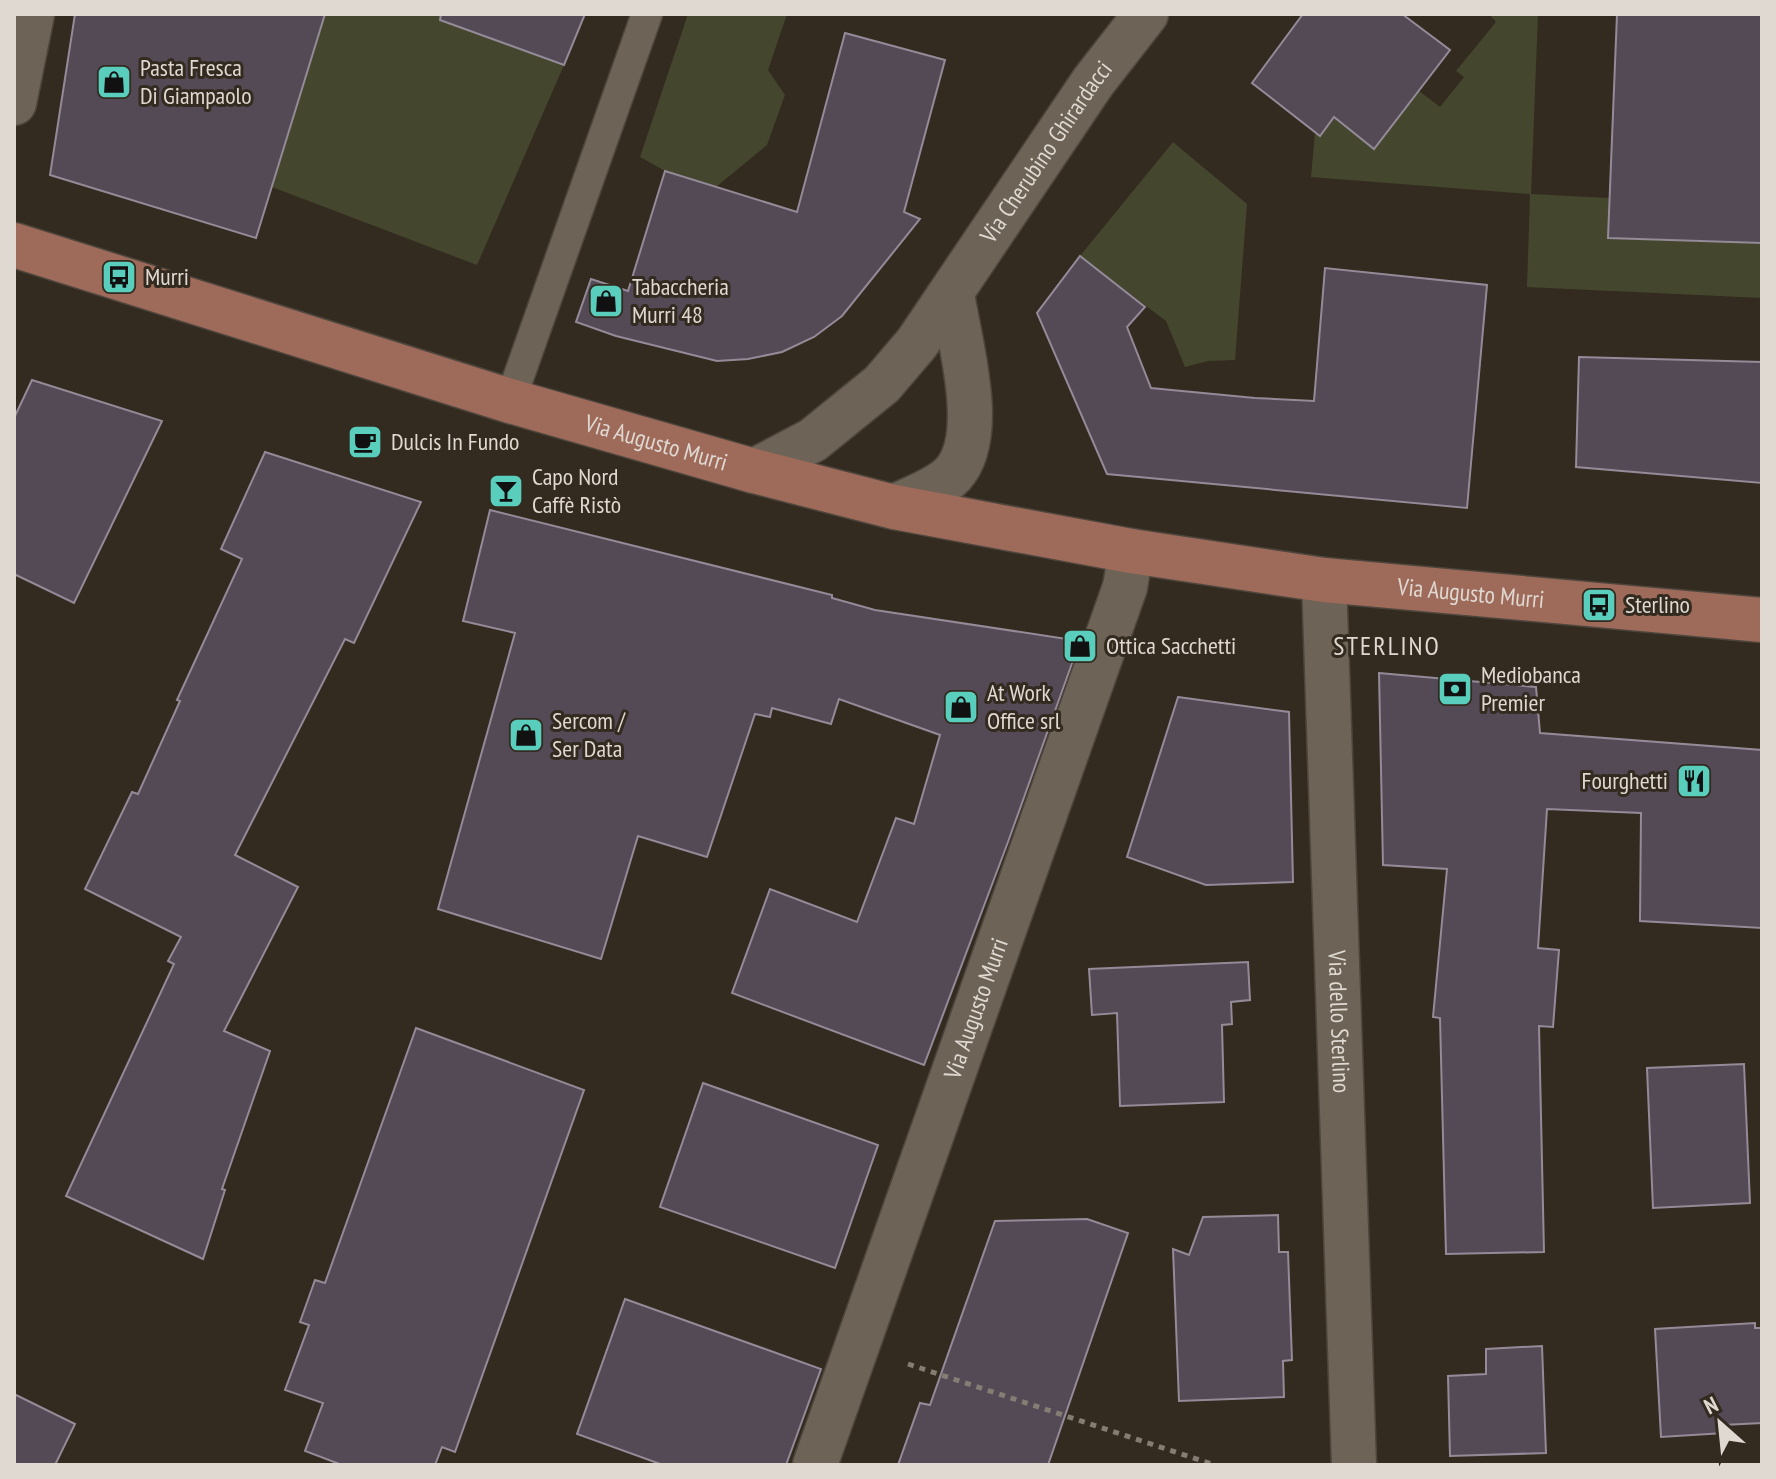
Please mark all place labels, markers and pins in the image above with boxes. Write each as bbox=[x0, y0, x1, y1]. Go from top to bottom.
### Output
place label: Pasta Fresca Di Giampaolo bbox=[140, 52, 252, 111]
shop icon: Pasta Fresca Di Giampaolo bbox=[95, 63, 133, 101]
bus stop icon: Murri bbox=[100, 258, 138, 296]
place label: Murri bbox=[145, 261, 189, 292]
place label: Tabaccheria Murri 48 bbox=[632, 271, 729, 330]
shop icon: Tabaccheria Murri 48 bbox=[587, 282, 625, 320]
cafe icon: Dulcis In Fundo bbox=[346, 423, 384, 461]
place label: Dulcis In Fundo bbox=[391, 426, 519, 457]
place label: Capo Nord Caffè Ristò bbox=[532, 461, 621, 520]
bar icon: Capo Nord Caffè Ristò bbox=[487, 472, 525, 510]
bus stop icon: Sterlino bbox=[1580, 586, 1618, 624]
place label: Sterlino bbox=[1625, 589, 1690, 620]
shop icon: Ottica Sacchetti bbox=[1061, 627, 1099, 665]
place label: Ottica Sacchetti bbox=[1106, 630, 1236, 661]
place label: Mediobanca Premier bbox=[1481, 659, 1581, 718]
bank icon: Mediobanca Premier bbox=[1436, 670, 1474, 708]
place label: At Work Office srl bbox=[987, 677, 1061, 736]
shop icon: At Work Office srl bbox=[942, 688, 980, 726]
place label: Sercom / Ser Data bbox=[552, 705, 626, 764]
shop icon: Sercom / Ser Data bbox=[507, 716, 545, 754]
restaurant icon: Fourghetti bbox=[1675, 762, 1713, 800]
place label: Fourghetti bbox=[1581, 765, 1668, 796]

